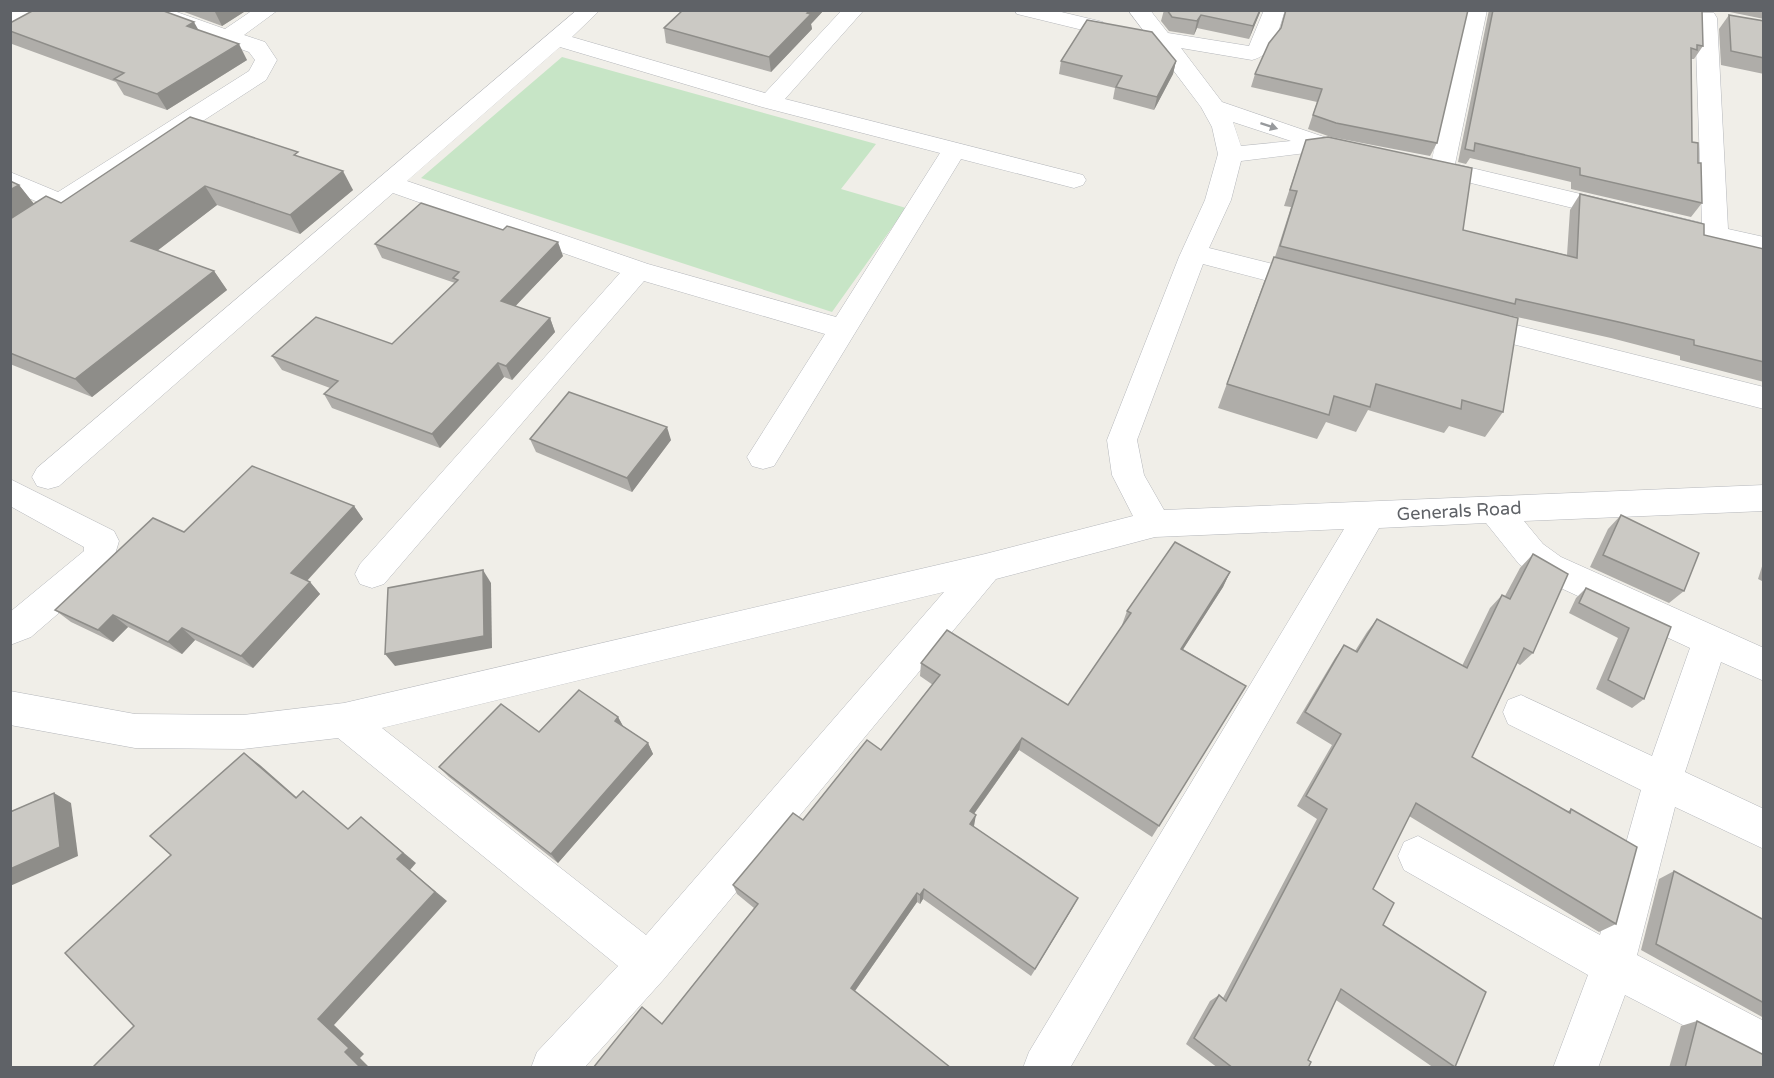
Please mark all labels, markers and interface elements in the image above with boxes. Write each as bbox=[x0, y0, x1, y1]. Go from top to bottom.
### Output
one-way arrow bbox=[1260, 122, 1278, 131]
street label: Generals Road bbox=[1396, 497, 1522, 525]

